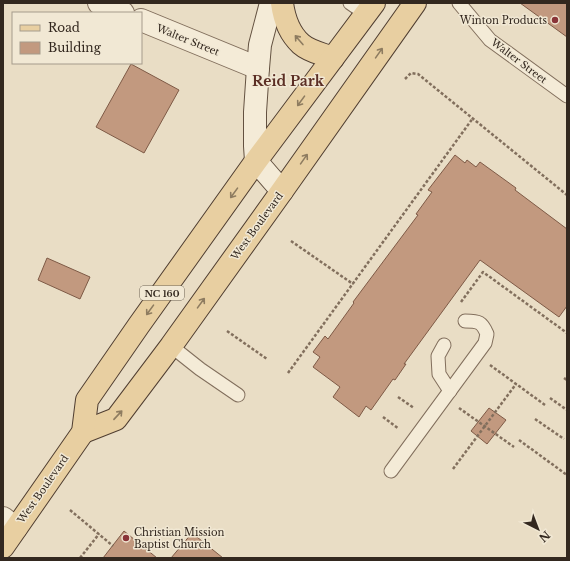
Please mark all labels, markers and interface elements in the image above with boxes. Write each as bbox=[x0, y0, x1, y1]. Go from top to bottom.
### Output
legend bbox=[12, 12, 142, 64]
place label: Winton Products bbox=[459, 14, 547, 27]
marker: Winton Products bbox=[550, 15, 560, 25]
text: Road bbox=[48, 20, 80, 35]
street label: Walter Street bbox=[154, 21, 222, 59]
one-way arrow bbox=[294, 35, 303, 46]
street label: Walter Street bbox=[488, 35, 550, 86]
text: Building bbox=[48, 40, 102, 55]
one-way arrow bbox=[375, 48, 383, 59]
district label: Reid Park bbox=[252, 72, 325, 90]
one-way arrow bbox=[296, 96, 305, 107]
one-way arrow bbox=[300, 154, 308, 165]
one-way arrow bbox=[230, 187, 238, 198]
street label: West Boulevard bbox=[227, 189, 286, 263]
road number: NC 160 bbox=[140, 286, 184, 300]
one-way arrow bbox=[197, 298, 206, 309]
one-way arrow bbox=[146, 305, 154, 316]
one-way arrow bbox=[113, 410, 122, 420]
street label: West Boulevard bbox=[14, 452, 72, 527]
north arrow bbox=[518, 509, 558, 549]
place label: Christian Mission Baptist Church bbox=[134, 526, 224, 551]
text: N bbox=[536, 528, 553, 546]
marker: Christian Mission Baptist Church bbox=[121, 533, 131, 543]

